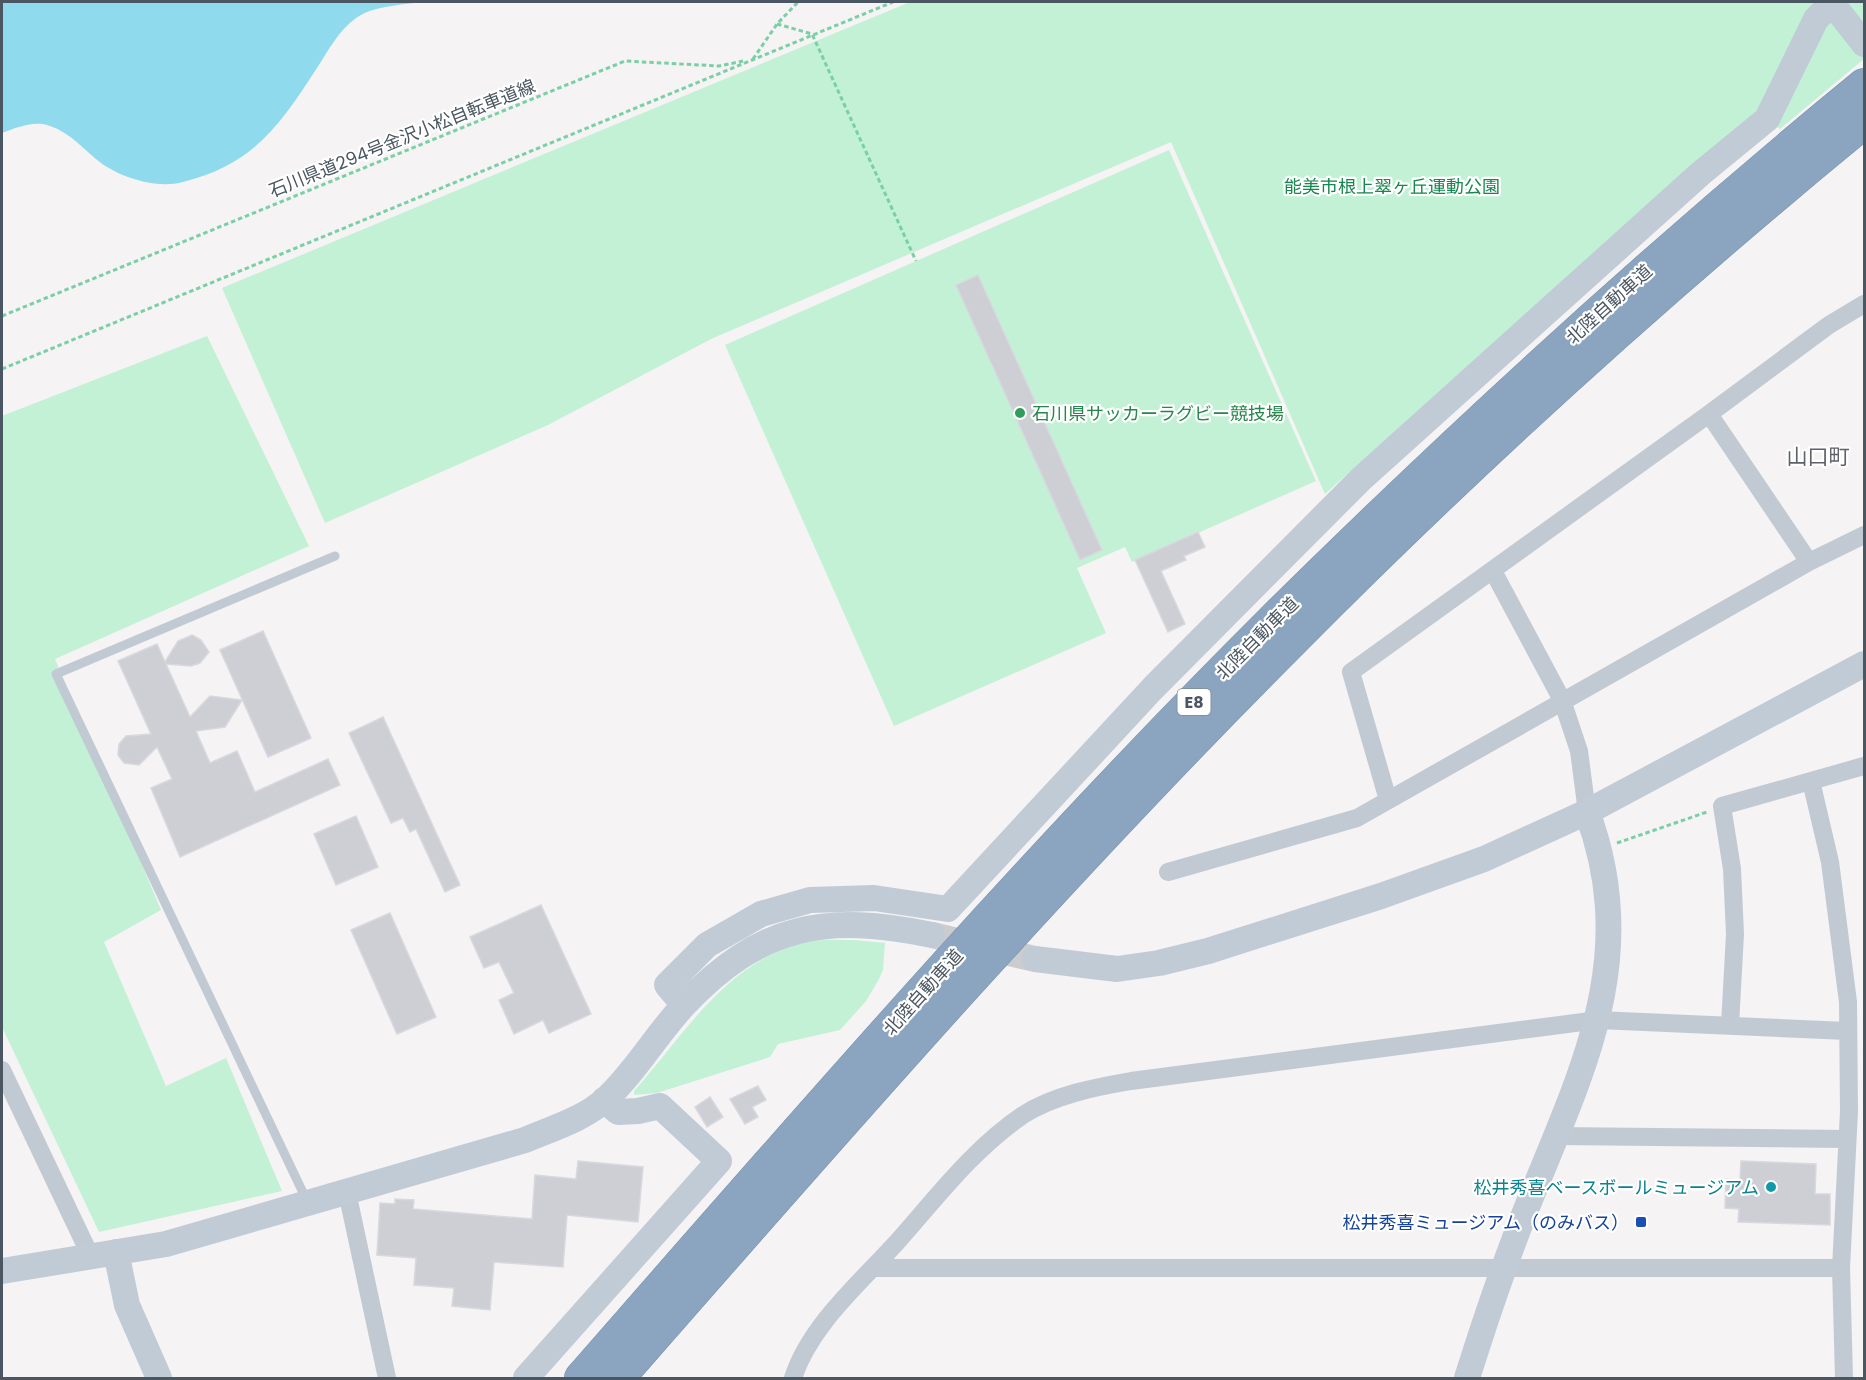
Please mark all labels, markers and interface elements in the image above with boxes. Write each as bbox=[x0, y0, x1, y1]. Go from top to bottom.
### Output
street label: 石川県道294号金沢小松自転車道線 bbox=[265, 73, 539, 203]
park label: 能美市根上翠ヶ丘運動公園 bbox=[1284, 174, 1500, 199]
street label: 北陸自動車道 bbox=[1561, 259, 1657, 349]
place label: 石川県サッカーラグビー競技場 bbox=[1032, 401, 1284, 426]
marker: 石川県サッカーラグビー競技場 bbox=[1013, 406, 1027, 420]
district label: 山口町 bbox=[1787, 442, 1850, 471]
street label: 北陸自動車道 bbox=[1210, 591, 1304, 685]
road number: E8 bbox=[1178, 689, 1210, 715]
street label: 北陸自動車道 bbox=[878, 944, 968, 1040]
place label: 松井秀喜ベースボールミュージアム bbox=[1474, 1175, 1759, 1200]
marker: 松井秀喜ベースボールミュージアム bbox=[1764, 1180, 1778, 1194]
place label: 松井秀喜ミュージアム（のみバス） bbox=[1343, 1210, 1629, 1235]
marker: 松井秀喜ミュージアム（のみバス） bbox=[1634, 1215, 1648, 1229]

